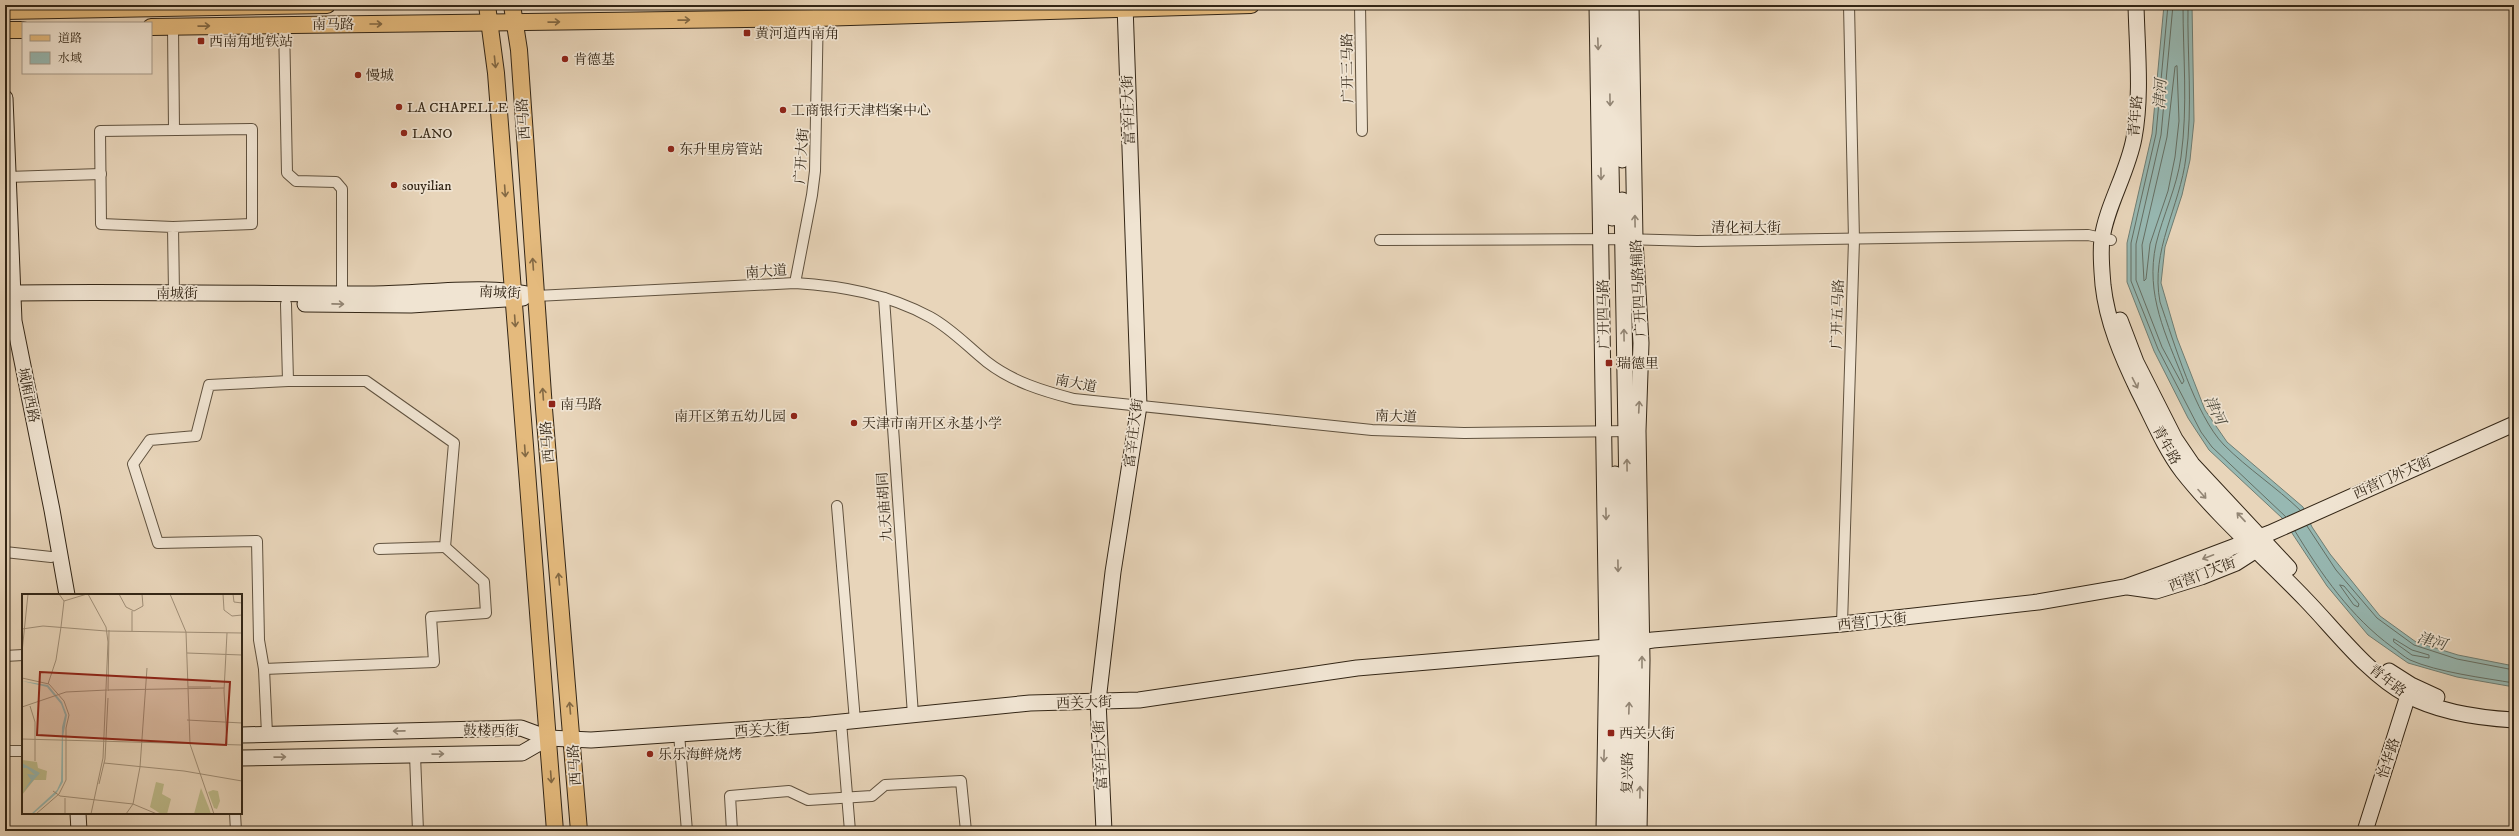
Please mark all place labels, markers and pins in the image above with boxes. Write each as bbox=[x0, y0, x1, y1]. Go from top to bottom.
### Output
place label: 黄河道西南角 bbox=[755, 25, 839, 43]
marker: 黄河道西南角 bbox=[742, 28, 752, 38]
place label: 西南角地铁站 bbox=[209, 33, 293, 51]
marker: 西南角地铁站 bbox=[196, 36, 206, 46]
place label: 肯德基 bbox=[573, 51, 615, 69]
marker: 肯德基 bbox=[560, 54, 570, 64]
place label: 慢城 bbox=[366, 67, 394, 85]
marker: 慢城 bbox=[353, 70, 363, 80]
place label: LA CHAPELLE bbox=[407, 99, 507, 117]
marker: LA CHAPELLE bbox=[394, 102, 404, 112]
place label: 工商银行天津档案中心 bbox=[791, 102, 931, 120]
marker: 工商银行天津档案中心 bbox=[778, 105, 788, 115]
place label: LANO bbox=[412, 125, 453, 143]
marker: LANO bbox=[399, 128, 409, 138]
place label: 东升里房管站 bbox=[679, 141, 763, 159]
marker: 东升里房管站 bbox=[666, 144, 676, 154]
place label: souyilian bbox=[402, 177, 452, 195]
marker: souyilian bbox=[389, 180, 399, 190]
place label: 瑞德里 bbox=[1617, 355, 1659, 373]
marker: 瑞德里 bbox=[1604, 358, 1614, 368]
place label: 南马路 bbox=[560, 396, 602, 414]
marker: 南马路 bbox=[547, 399, 557, 409]
place label: 南开区第五幼儿园 bbox=[674, 408, 786, 426]
marker: 南开区第五幼儿园 bbox=[789, 411, 799, 421]
place label: 天津市南开区永基小学 bbox=[862, 415, 1002, 433]
marker: 天津市南开区永基小学 bbox=[849, 418, 859, 428]
place label: 西关大街 bbox=[1619, 725, 1675, 743]
marker: 西关大街 bbox=[1606, 728, 1616, 738]
place label: 乐乐海鲜烧烤 bbox=[658, 746, 742, 764]
marker: 乐乐海鲜烧烤 bbox=[645, 749, 655, 759]

